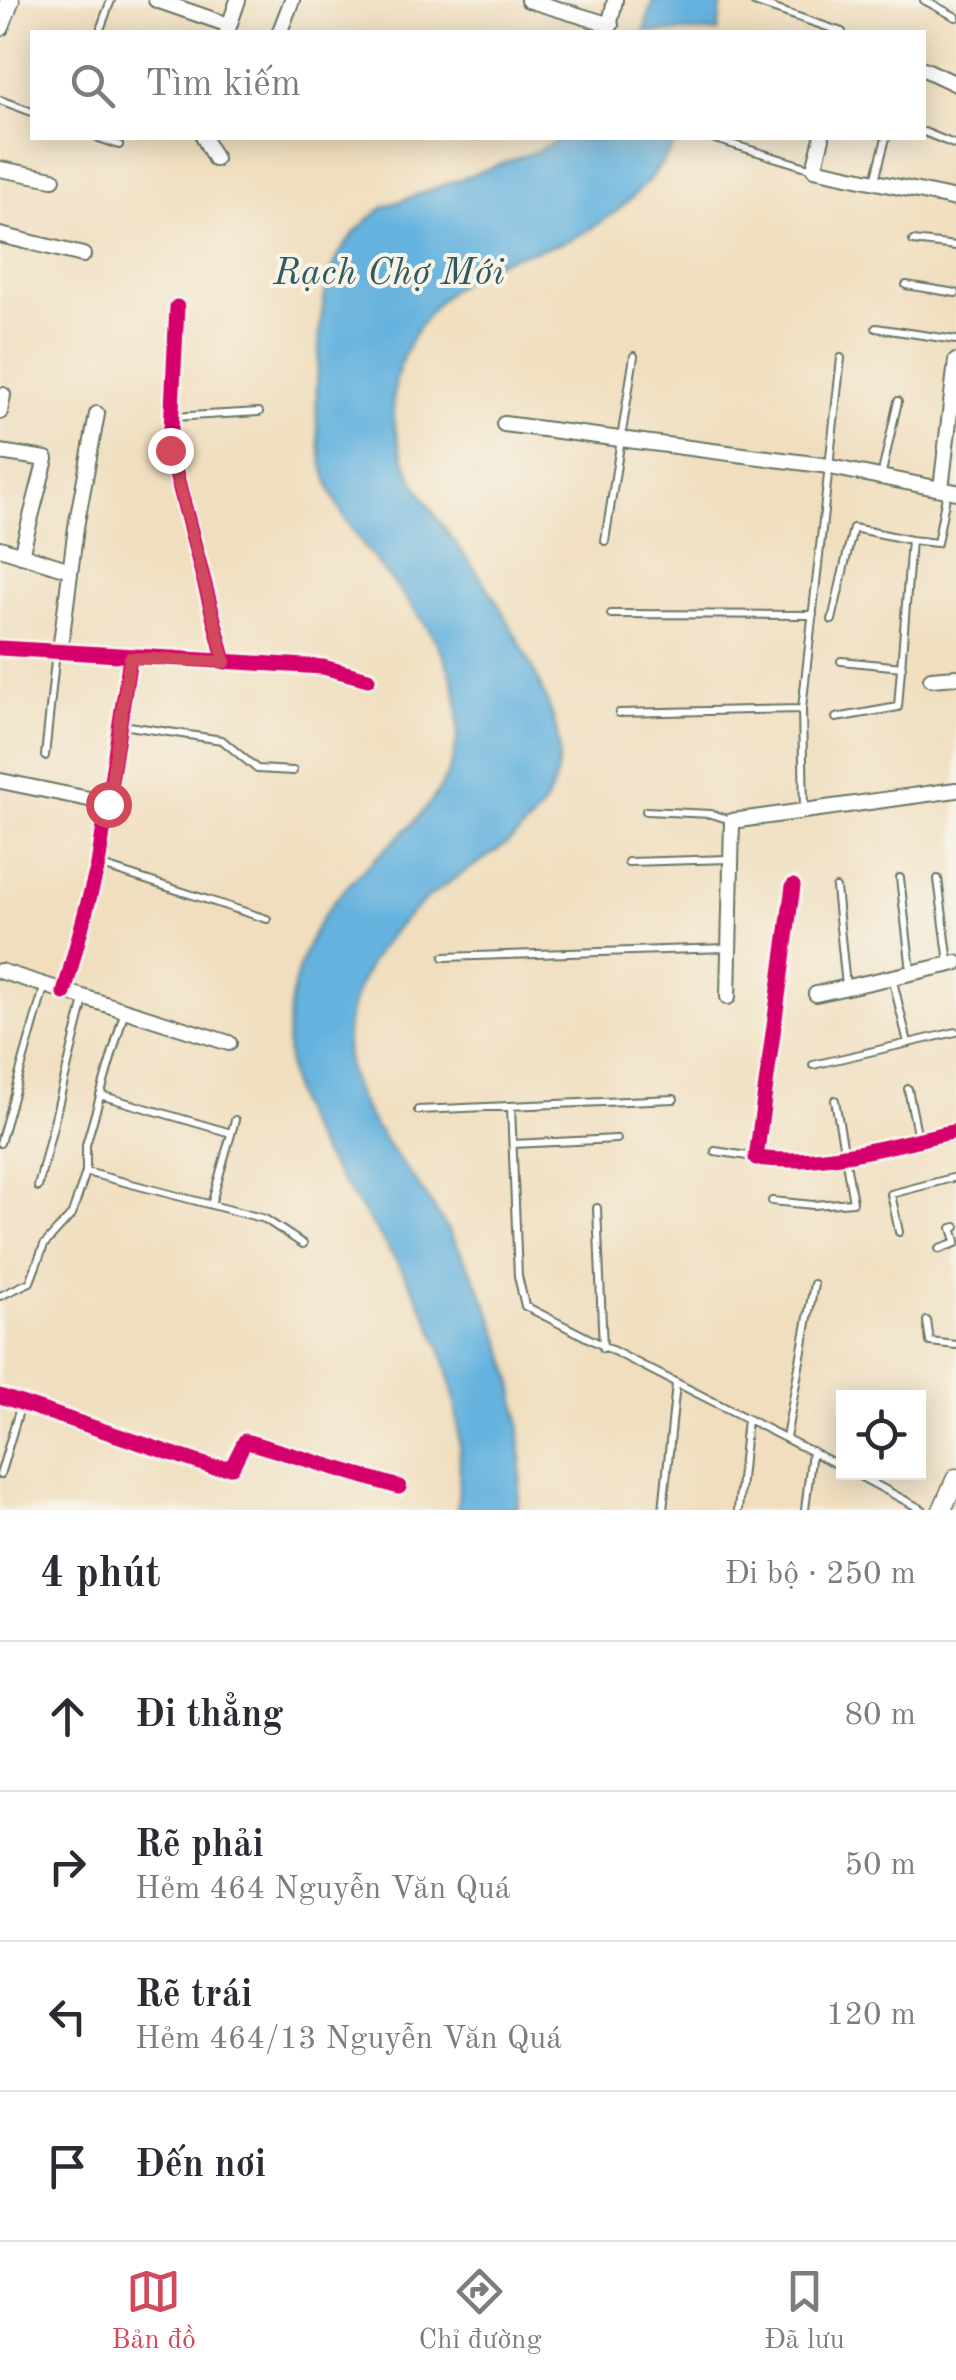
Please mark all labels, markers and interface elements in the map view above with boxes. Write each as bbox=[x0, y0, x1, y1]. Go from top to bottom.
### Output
search box bbox=[30, 30, 926, 140]
icon: search bbox=[65, 58, 120, 113]
text: Tìm kiếm bbox=[145, 66, 301, 104]
water label: Rạch Chợ Mới bbox=[272, 255, 505, 293]
route end bbox=[148, 428, 194, 474]
route start bbox=[86, 782, 132, 828]
map controls bbox=[836, 1390, 926, 1480]
button: locate bbox=[836, 1390, 926, 1480]
text: 4 phút bbox=[40, 1554, 161, 1596]
text: Đi bộ · 250 m bbox=[725, 1559, 916, 1591]
icon: ahead bbox=[40, 1689, 95, 1744]
text: Đi thẳng bbox=[135, 1697, 283, 1735]
text: 80 m bbox=[845, 1700, 916, 1732]
text: Rẽ phải bbox=[135, 1827, 264, 1865]
icon: right bbox=[40, 1839, 95, 1894]
text: 50 m bbox=[845, 1850, 916, 1882]
text: Hẻm 464 Nguyễn Văn Quá bbox=[135, 1874, 511, 1906]
text: Rẽ trái bbox=[135, 1977, 252, 2015]
icon: left bbox=[40, 1989, 95, 2044]
text: 120 m bbox=[826, 2000, 916, 2032]
text: Hẻm 464/13 Nguyễn Văn Quá bbox=[135, 2024, 562, 2056]
icon: arrive bbox=[40, 2139, 95, 2194]
text: Đến nơi bbox=[135, 2147, 266, 2185]
tab: Bản đồ bbox=[111, 2264, 196, 2359]
tab: Chỉ đường bbox=[418, 2264, 542, 2359]
tab: Đã lưu bbox=[764, 2264, 845, 2359]

